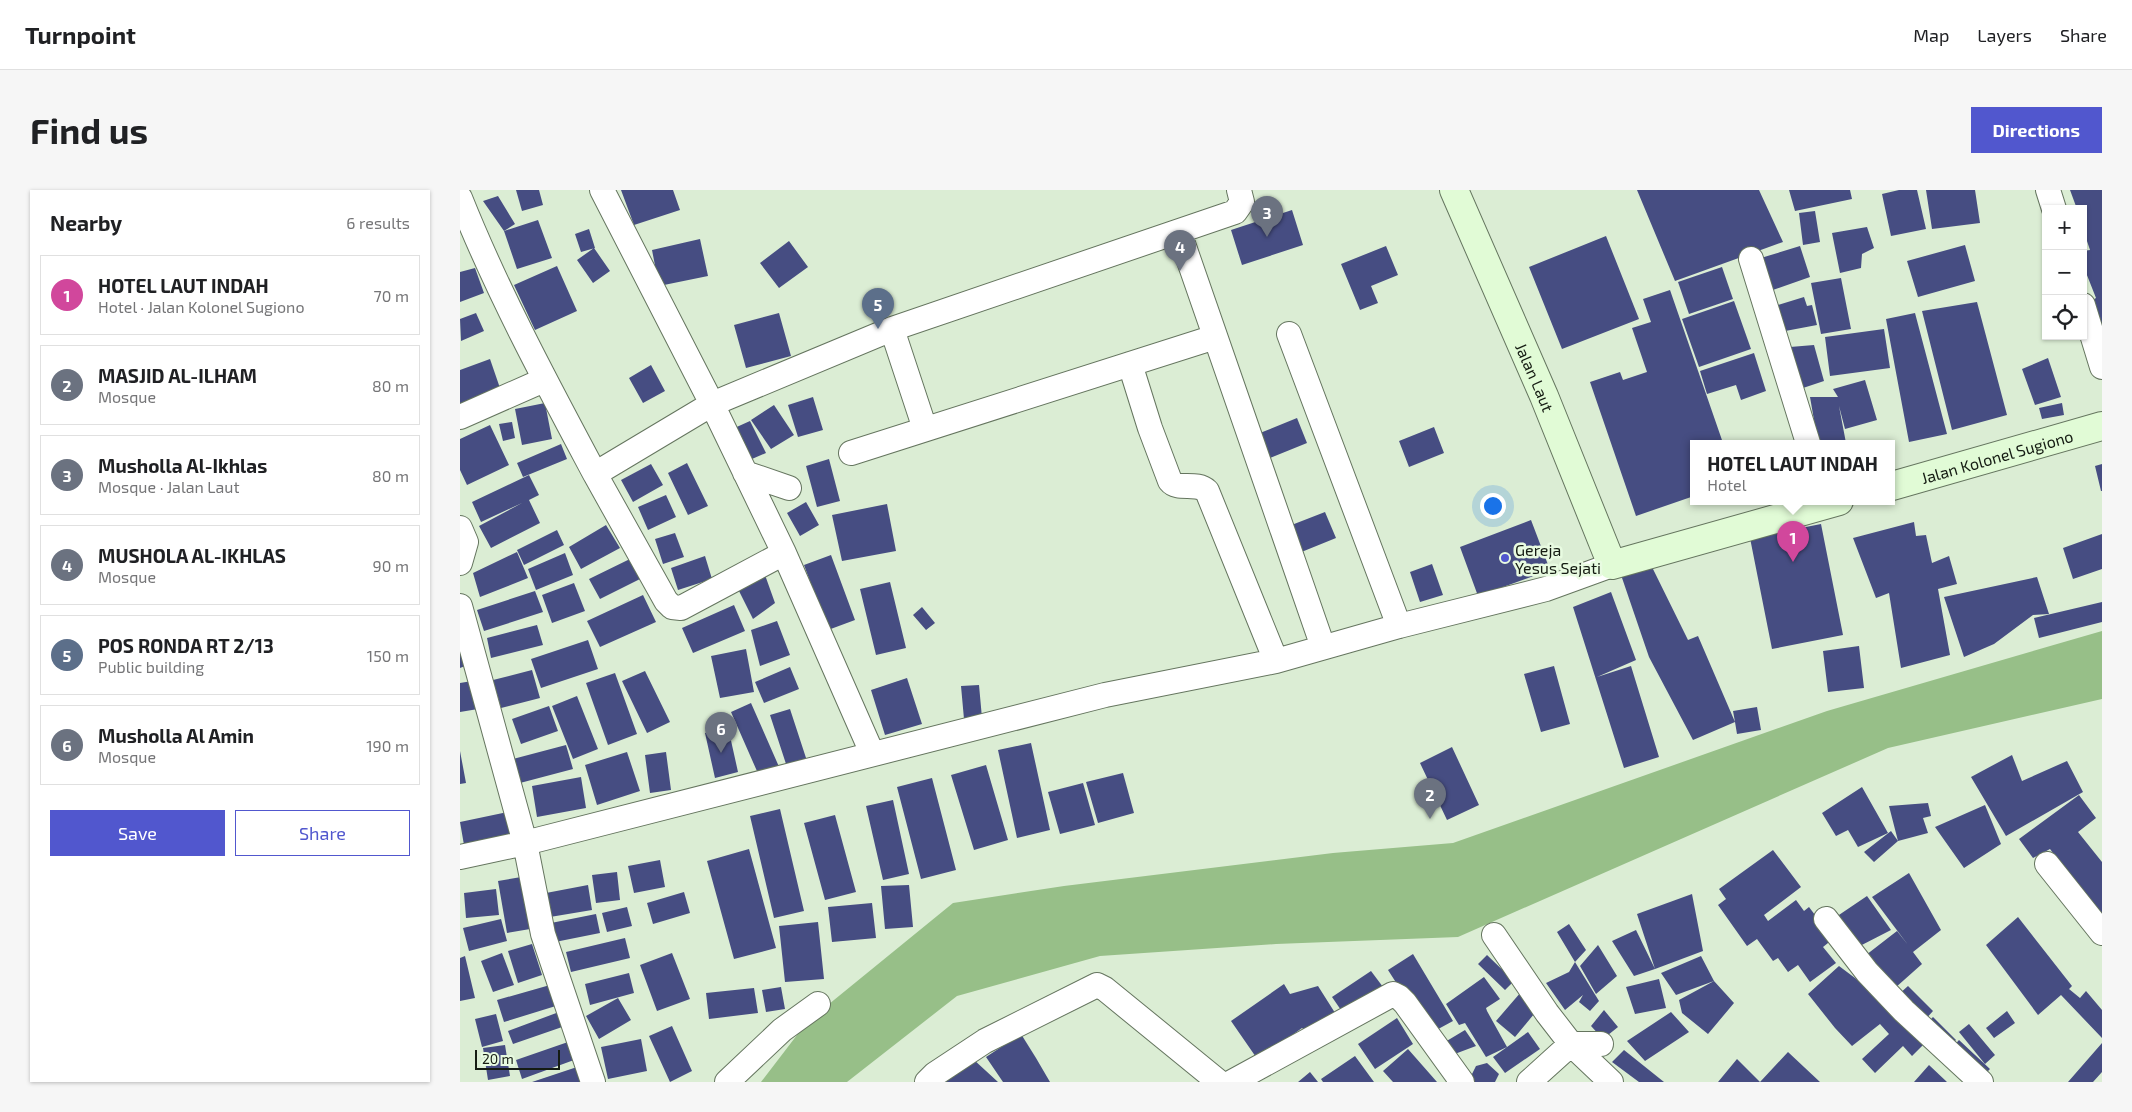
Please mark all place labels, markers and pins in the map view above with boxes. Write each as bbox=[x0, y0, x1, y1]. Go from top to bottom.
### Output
pin: 3 bbox=[1251, 196, 1283, 237]
pin: 4 bbox=[1164, 230, 1196, 271]
pin: 5 bbox=[862, 288, 894, 329]
pin: 1 bbox=[1777, 521, 1809, 562]
place label: Gereja Yesus Sejati bbox=[1515, 540, 1601, 578]
marker: Gereja Yesus Sejati bbox=[1499, 552, 1511, 564]
pin: 6 bbox=[705, 712, 737, 753]
pin: 2 bbox=[1414, 778, 1446, 819]

